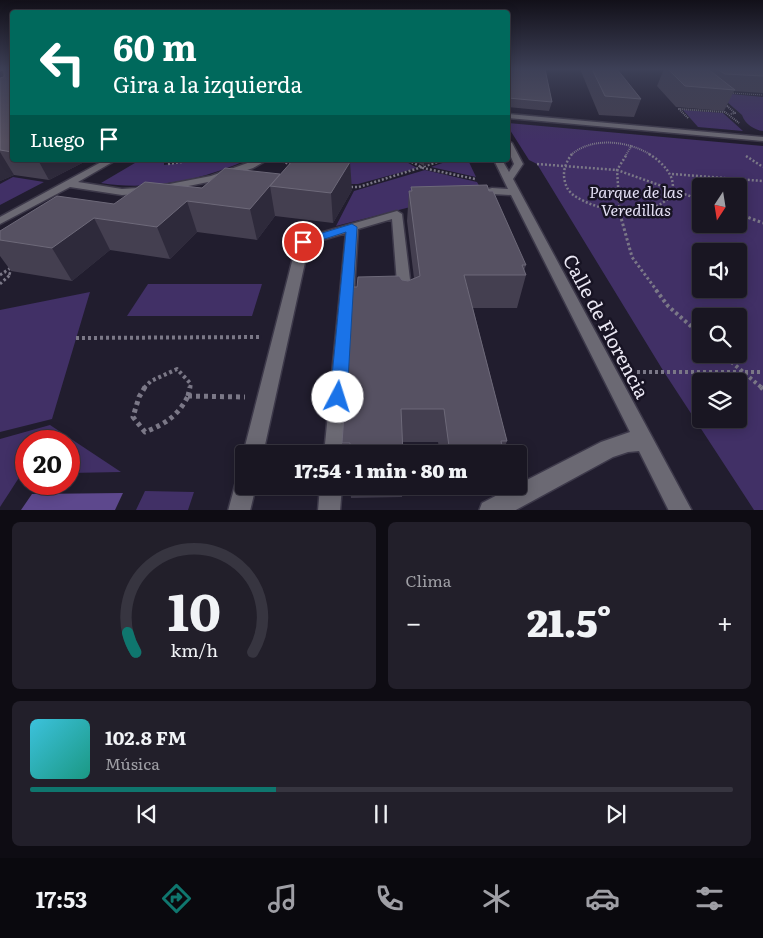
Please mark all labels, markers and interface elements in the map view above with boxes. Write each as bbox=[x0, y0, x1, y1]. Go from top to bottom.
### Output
text: 60 m bbox=[113, 20, 197, 72]
icon: left bbox=[30, 30, 95, 95]
text: Gira a la izquierda bbox=[113, 67, 302, 100]
text: Luego bbox=[30, 125, 85, 153]
icon: arrive bbox=[95, 125, 123, 153]
north arrow bbox=[692, 178, 748, 232]
map controls bbox=[692, 178, 747, 428]
park label: Parque de las Veredillas bbox=[589, 179, 683, 221]
pin bbox=[282, 221, 324, 263]
icon: arrive bbox=[289, 228, 317, 256]
button: sound bbox=[692, 243, 747, 298]
street label: Calle de Florencia bbox=[557, 249, 657, 404]
button: search bbox=[692, 308, 747, 363]
position arrow bbox=[311, 370, 363, 422]
button: layers bbox=[692, 373, 747, 428]
speed limit sign: 20 bbox=[15, 430, 80, 495]
text: 17:54 · 1 min · 80 m bbox=[294, 456, 468, 484]
text: Clima bbox=[406, 568, 451, 592]
text: 10 bbox=[167, 570, 221, 647]
text: 21.5° bbox=[527, 592, 612, 649]
text: − bbox=[406, 600, 422, 642]
text: + bbox=[717, 600, 733, 642]
text: km/h bbox=[170, 636, 218, 663]
text: 102.8 FM bbox=[105, 723, 187, 751]
text: Música bbox=[105, 751, 160, 775]
icon: previous bbox=[133, 800, 161, 828]
icon: pause bbox=[367, 800, 395, 828]
icon: next bbox=[602, 800, 630, 828]
icon: directions bbox=[159, 881, 194, 916]
icon: music bbox=[265, 881, 300, 916]
icon: phone bbox=[372, 881, 407, 916]
icon: climate bbox=[479, 881, 514, 916]
icon: car bbox=[585, 881, 620, 916]
icon: filters bbox=[692, 881, 727, 916]
text: 17:53 bbox=[36, 882, 87, 915]

